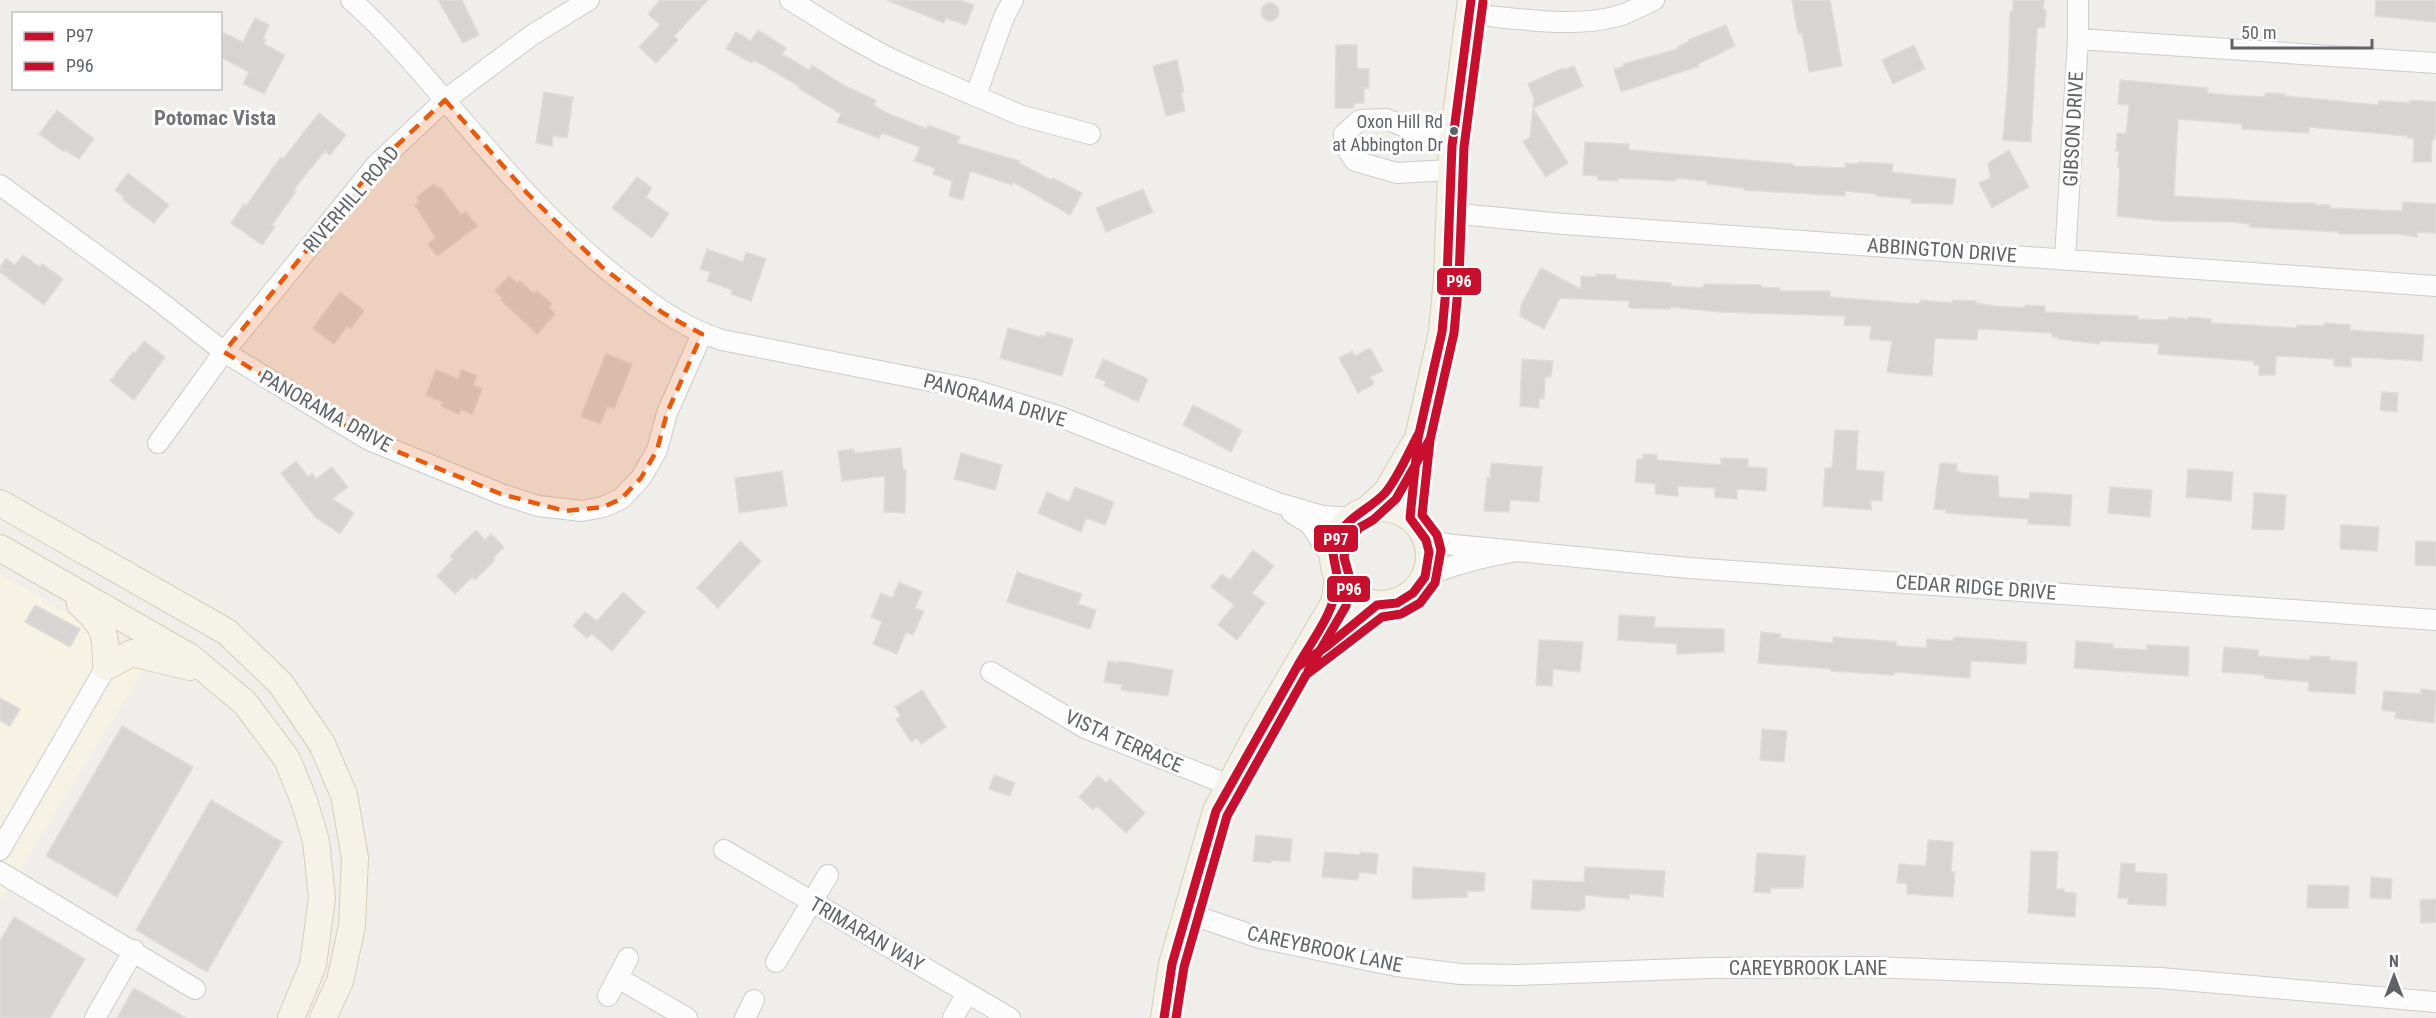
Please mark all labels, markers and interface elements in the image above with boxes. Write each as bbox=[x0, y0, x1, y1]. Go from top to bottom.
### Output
legend bbox=[12, 12, 222, 90]
scale bar bbox=[2232, 12, 2372, 50]
text: 50 m bbox=[2241, 22, 2276, 43]
text: P97 bbox=[66, 25, 94, 46]
text: P96 bbox=[66, 55, 94, 76]
street label: GIBSON DRIVE bbox=[2058, 71, 2088, 187]
district label: Potomac Vista bbox=[154, 106, 276, 130]
place label: Oxon Hill Rd at Abbington Dr bbox=[1332, 111, 1444, 155]
marker: Oxon Hill Rd at Abbington Dr bbox=[1448, 125, 1460, 137]
street label: RIVERHILL ROAD bbox=[298, 141, 404, 257]
street label: ABBINGTON DRIVE bbox=[1866, 233, 2018, 267]
line badge: P96 bbox=[1436, 267, 1482, 296]
text: P96 bbox=[1446, 272, 1472, 291]
street label: PANORAMA DRIVE bbox=[256, 365, 396, 457]
street label: PANORAMA DRIVE bbox=[921, 368, 1069, 432]
line badge: P97 bbox=[1313, 524, 1359, 553]
text: P97 bbox=[1323, 530, 1349, 549]
street label: CEDAR RIDGE DRIVE bbox=[1895, 569, 2057, 605]
line badge: P96 bbox=[1326, 575, 1371, 603]
text: P96 bbox=[1336, 580, 1362, 599]
street label: VISTA TERRACE bbox=[1061, 704, 1187, 778]
street label: TRIMARAN WAY bbox=[806, 892, 929, 977]
street label: CAREYBROOK LANE bbox=[1245, 921, 1405, 977]
north arrow bbox=[2364, 946, 2424, 1006]
text: N bbox=[2389, 952, 2399, 971]
street label: CAREYBROOK LANE bbox=[1729, 956, 1887, 980]

